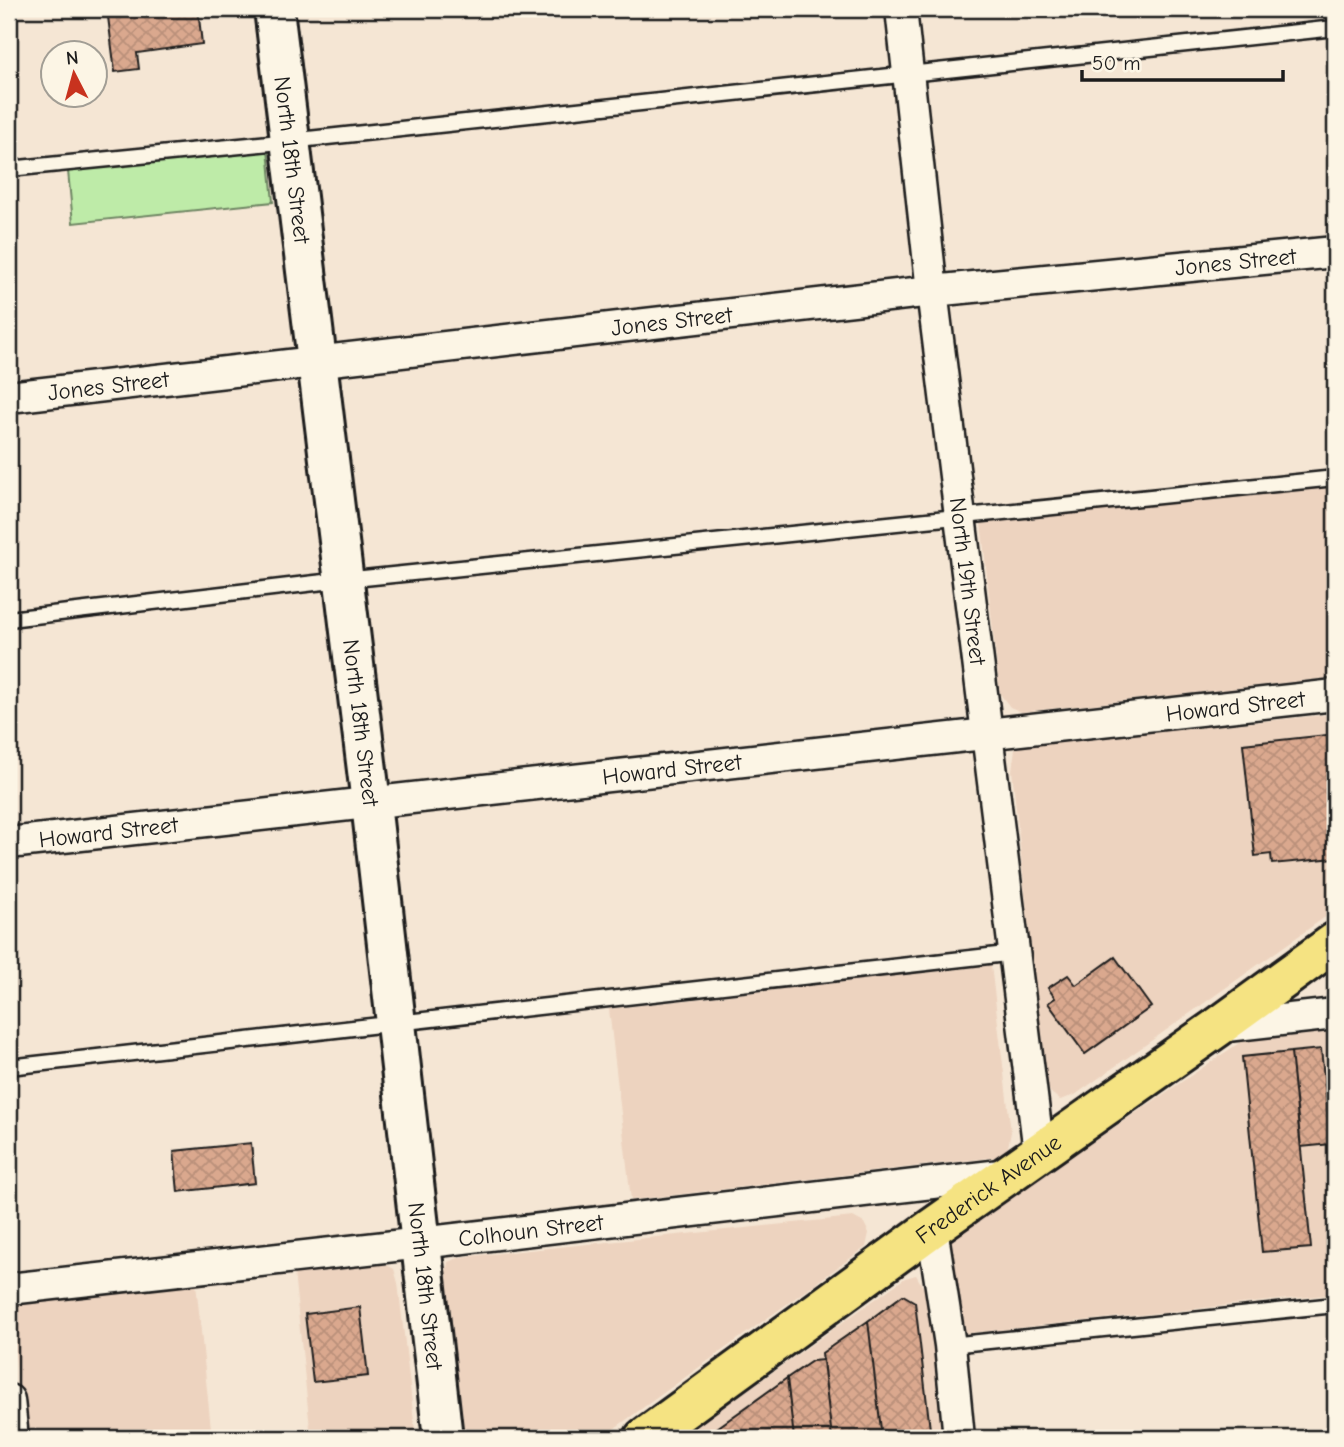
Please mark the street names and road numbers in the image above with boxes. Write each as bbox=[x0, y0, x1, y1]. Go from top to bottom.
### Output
street label: North 18th Street bbox=[268, 75, 316, 246]
street label: Jones Street bbox=[1174, 243, 1299, 281]
street label: Jones Street bbox=[610, 301, 735, 342]
street label: Jones Street bbox=[46, 366, 172, 406]
street label: North 19th Street bbox=[944, 496, 992, 668]
street label: North 18th Street bbox=[337, 638, 384, 809]
street label: Howard Street bbox=[1164, 685, 1308, 728]
street label: Howard Street bbox=[601, 748, 744, 791]
street label: Howard Street bbox=[37, 811, 181, 854]
street label: Frederick Avenue bbox=[910, 1129, 1066, 1249]
street label: North 18th Street bbox=[402, 1201, 448, 1373]
street label: Colhoun Street bbox=[457, 1209, 606, 1253]

